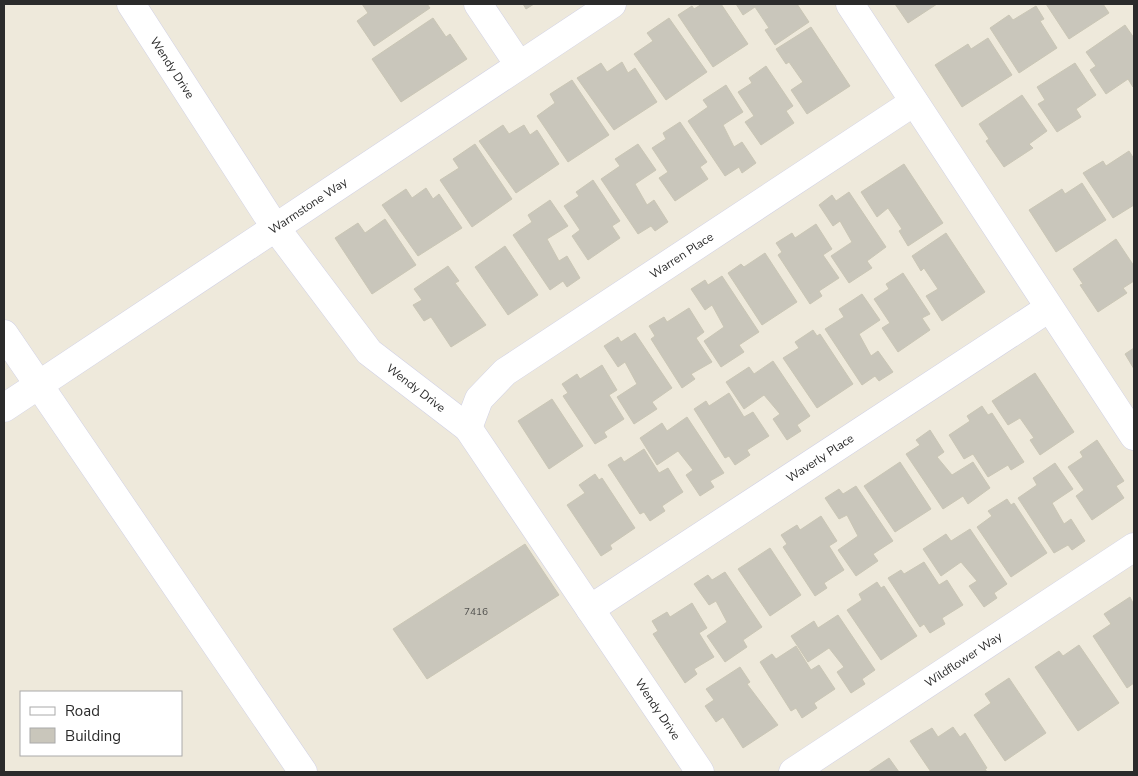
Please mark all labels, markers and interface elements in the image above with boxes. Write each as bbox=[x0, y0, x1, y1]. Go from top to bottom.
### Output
street label: Wendy Drive bbox=[146, 34, 198, 102]
street label: Warmstone Way bbox=[266, 174, 351, 238]
street label: Warren Place bbox=[647, 229, 716, 282]
street label: Wendy Drive bbox=[383, 360, 449, 416]
street label: Waverly Place bbox=[783, 430, 857, 486]
house number: 7416 bbox=[464, 605, 488, 619]
street label: Wildflower Way bbox=[922, 628, 1006, 691]
street label: Wendy Drive bbox=[631, 676, 684, 743]
legend bbox=[20, 691, 182, 756]
text: Road bbox=[65, 701, 100, 721]
text: Building bbox=[65, 726, 121, 746]

